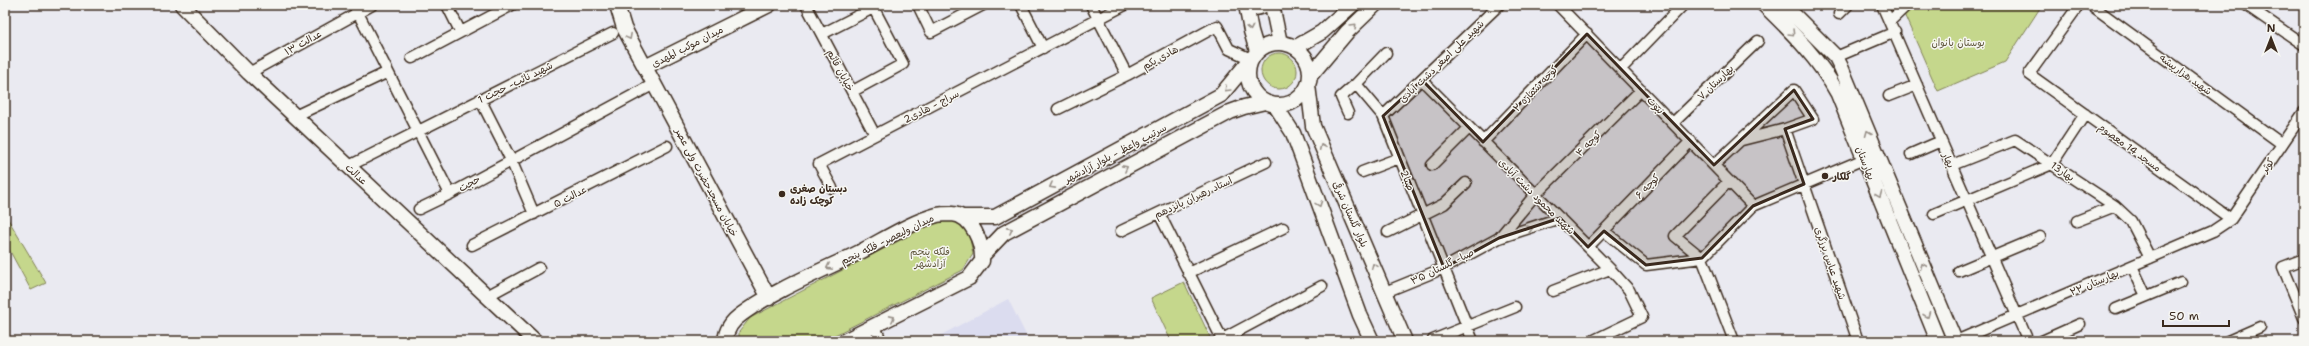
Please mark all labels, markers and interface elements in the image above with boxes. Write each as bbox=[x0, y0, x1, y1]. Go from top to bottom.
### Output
street label: شهید علی اصغر دشت آبادی bbox=[1396, 17, 1488, 106]
north arrow bbox=[2251, 18, 2291, 58]
text: N bbox=[2267, 21, 2276, 36]
street label: میدان موکب المهدی bbox=[649, 23, 725, 70]
one-way arrow bbox=[1349, 23, 1357, 31]
one-way arrow bbox=[1246, 25, 1254, 31]
street label: عدالت ۱۳ bbox=[282, 27, 324, 58]
one-way arrow bbox=[1787, 28, 1795, 35]
one-way arrow bbox=[624, 33, 632, 40]
park label: بوستان بانوان bbox=[1931, 36, 1985, 49]
street label: هادی یکم bbox=[1140, 42, 1181, 73]
street label: خیابان قائم bbox=[823, 47, 857, 94]
street label: شهید هزارپیشه bbox=[2157, 51, 2215, 98]
street label: شهید نائب- حجت 1 bbox=[476, 59, 555, 106]
street label: کوچه شماره ۲ bbox=[1510, 62, 1561, 114]
street label: بهارستان ۷ bbox=[1694, 62, 1736, 103]
one-way arrow bbox=[1224, 84, 1232, 92]
street label: سراج - هادی2 bbox=[901, 87, 962, 127]
street label: نبوت bbox=[1644, 94, 1667, 117]
street label: مسجد 14 معصوم bbox=[2095, 120, 2164, 175]
street label: سرتیپ واعظ - بلوار آزادشهر bbox=[1061, 121, 1169, 186]
street label: خیابان مسجدحضرت ولی عصر bbox=[671, 125, 741, 240]
street label: کوچه ۴ bbox=[1573, 128, 1604, 159]
one-way arrow bbox=[1865, 130, 1873, 137]
one-way arrow bbox=[1319, 144, 1327, 152]
street label: بهارستان bbox=[1853, 144, 1878, 182]
street label: بهار bbox=[1939, 150, 1958, 170]
street label: کوثر bbox=[2257, 155, 2277, 176]
street label: شهید محمود دشت آبادی bbox=[1496, 156, 1578, 237]
street label: بهار13 bbox=[2048, 159, 2077, 184]
street label: عدالت bbox=[343, 161, 371, 188]
one-way arrow bbox=[1121, 166, 1128, 173]
street label: صبا2 bbox=[1398, 168, 1418, 192]
place label: گلکار bbox=[1832, 170, 1852, 183]
street label: کوچه ۶ bbox=[1632, 171, 1662, 202]
marker: گلکار bbox=[1820, 171, 1830, 181]
street label: حجت bbox=[456, 172, 483, 195]
street label: استاد رهبران پانزدهم bbox=[1152, 174, 1235, 222]
street label: بلوار گلستان شرقی bbox=[1330, 179, 1371, 250]
street label: عدالت ۵ bbox=[551, 182, 589, 210]
place label: دبستان صغری کوچک زاده bbox=[790, 182, 848, 207]
one-way arrow bbox=[1049, 182, 1056, 189]
marker: دبستان صغری کوچک زاده bbox=[777, 189, 787, 199]
one-way arrow bbox=[1874, 191, 1882, 198]
one-way arrow bbox=[1314, 200, 1323, 207]
street label: میدان ولیعصر- فلکه پنجم bbox=[838, 211, 937, 269]
one-way arrow bbox=[1526, 225, 1533, 234]
street label: شهید عباس برزگری bbox=[1812, 225, 1849, 302]
one-way arrow bbox=[1006, 227, 1014, 234]
park label: فلکه پنجم آزادشهر bbox=[910, 245, 950, 270]
street label: صبا- گلستان ۳۵ bbox=[1408, 245, 1476, 287]
one-way arrow bbox=[826, 262, 833, 270]
one-way arrow bbox=[1371, 263, 1379, 271]
one-way arrow bbox=[1920, 263, 1928, 270]
street label: بهارستان ۲۲ bbox=[2068, 266, 2121, 299]
scale bar bbox=[2163, 302, 2229, 328]
text: 50 m bbox=[2169, 308, 2199, 324]
one-way arrow bbox=[1923, 312, 1931, 319]
one-way arrow bbox=[887, 315, 895, 323]

